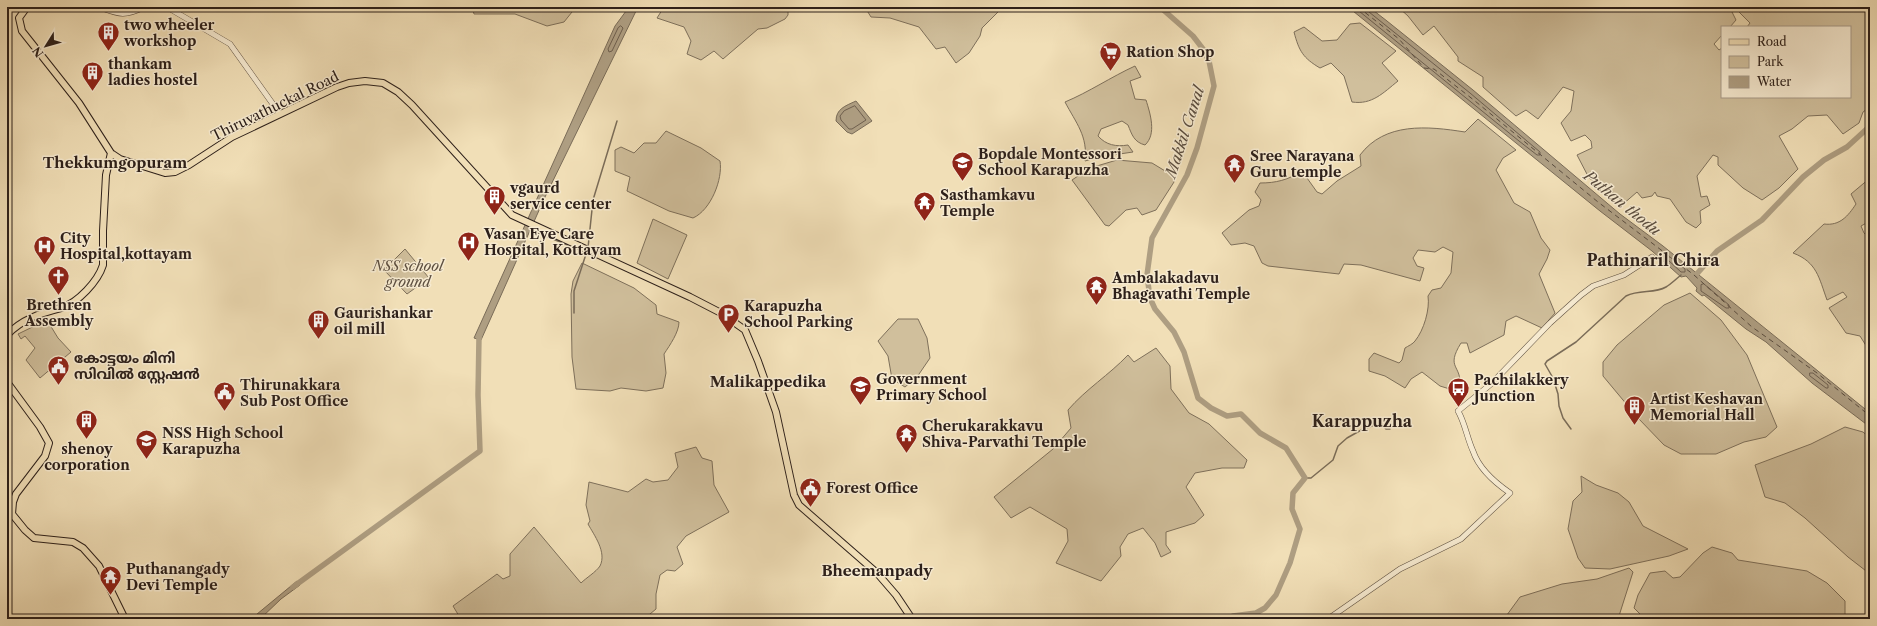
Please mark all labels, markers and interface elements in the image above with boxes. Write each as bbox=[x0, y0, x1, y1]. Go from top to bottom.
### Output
place label: two wheeler workshop bbox=[123, 16, 215, 50]
building icon: two wheeler workshop bbox=[95, 20, 121, 53]
north arrow bbox=[26, 26, 66, 66]
legend bbox=[1721, 26, 1851, 98]
text: Road bbox=[1757, 34, 1787, 49]
supermarket icon: Ration Shop bbox=[1098, 39, 1124, 72]
place label: Ration Shop bbox=[1126, 43, 1214, 61]
text: N bbox=[29, 44, 46, 60]
text: Park bbox=[1757, 54, 1784, 69]
place label: thankam ladies hostel bbox=[108, 55, 198, 89]
building icon: thankam ladies hostel bbox=[79, 59, 105, 92]
street label: Thiruvathuckal Road bbox=[208, 67, 342, 145]
text: Water bbox=[1756, 74, 1791, 89]
water label: Makkil Canal bbox=[1160, 82, 1209, 182]
place label: Bopdale Montessori School Karapuzha bbox=[978, 145, 1122, 179]
place label: Sree Narayana Guru temple bbox=[1250, 147, 1355, 181]
school or university icon: Bopdale Montessori School Karapuzha bbox=[950, 149, 976, 182]
temple icon: Sree Narayana Guru temple bbox=[1222, 151, 1248, 184]
district label: Thekkumgopuram bbox=[43, 153, 187, 172]
water label: Puthan thodu bbox=[1579, 165, 1665, 239]
place label: vgaurd service center bbox=[509, 179, 611, 213]
building icon: vgaurd service center bbox=[482, 183, 508, 216]
place label: Sasthamkavu Temple bbox=[940, 186, 1035, 220]
temple icon: Sasthamkavu Temple bbox=[911, 190, 937, 223]
place label: Vasan Eye Care Hospital, Kottayam bbox=[483, 225, 621, 259]
place label: City Hospital,kottayam bbox=[60, 229, 192, 263]
hospital icon: Vasan Eye Care Hospital, Kottayam bbox=[456, 229, 482, 262]
hospital icon: City Hospital,kottayam bbox=[31, 233, 57, 266]
district label: Pathinaril Chira bbox=[1587, 250, 1720, 270]
park label: NSS school ground bbox=[371, 257, 445, 291]
church icon: Brethren Assembly bbox=[46, 264, 72, 297]
place label: Ambalakadavu Bhagavathi Temple bbox=[1111, 269, 1250, 303]
temple icon: Ambalakadavu Bhagavathi Temple bbox=[1084, 273, 1110, 306]
place label: Brethren Assembly bbox=[24, 296, 94, 330]
place label: Karapuzha School Parking bbox=[744, 297, 854, 331]
parking icon: Karapuzha School Parking bbox=[715, 301, 741, 334]
place label: Gaurishankar oil mill bbox=[334, 304, 433, 338]
building icon: Gaurishankar oil mill bbox=[306, 308, 332, 341]
place label: കോട്ടയം മിനി സിവിൽ സ്റ്റേഷൻ bbox=[74, 349, 200, 384]
public building icon: കോട്ടയം മിനി സിവിൽ സ്റ്റേഷൻ bbox=[45, 353, 71, 386]
place label: Government Primary School bbox=[876, 370, 987, 404]
place label: Pachilakkery Junction bbox=[1471, 371, 1569, 405]
district label: Malikappedika bbox=[710, 372, 826, 391]
school or university icon: Government Primary School bbox=[848, 374, 874, 407]
bus stop icon: Pachilakkery Junction bbox=[1446, 375, 1472, 408]
place label: Thirunakkara Sub Post Office bbox=[240, 376, 348, 410]
public building icon: Thirunakkara Sub Post Office bbox=[212, 380, 238, 413]
place label: Artist Keshavan Memorial Hall bbox=[1649, 390, 1763, 424]
building icon: Artist Keshavan Memorial Hall bbox=[1622, 394, 1648, 427]
building icon: shenoy corporation bbox=[74, 408, 100, 441]
district label: Karappuzha bbox=[1312, 411, 1413, 431]
place label: Cherukarakkavu Shiva-Parvathi Temple bbox=[922, 417, 1086, 451]
temple icon: Cherukarakkavu Shiva-Parvathi Temple bbox=[894, 421, 920, 454]
place label: NSS High School Karapuzha bbox=[162, 424, 284, 458]
school or university icon: NSS High School Karapuzha bbox=[133, 428, 159, 461]
place label: shenoy corporation bbox=[44, 440, 130, 474]
public building icon: Forest Office bbox=[797, 475, 823, 508]
place label: Forest Office bbox=[826, 479, 918, 497]
place label: Puthanangady Devi Temple bbox=[126, 560, 230, 594]
district label: Bheemanpady bbox=[821, 561, 933, 580]
temple icon: Puthanangady Devi Temple bbox=[98, 564, 124, 597]

